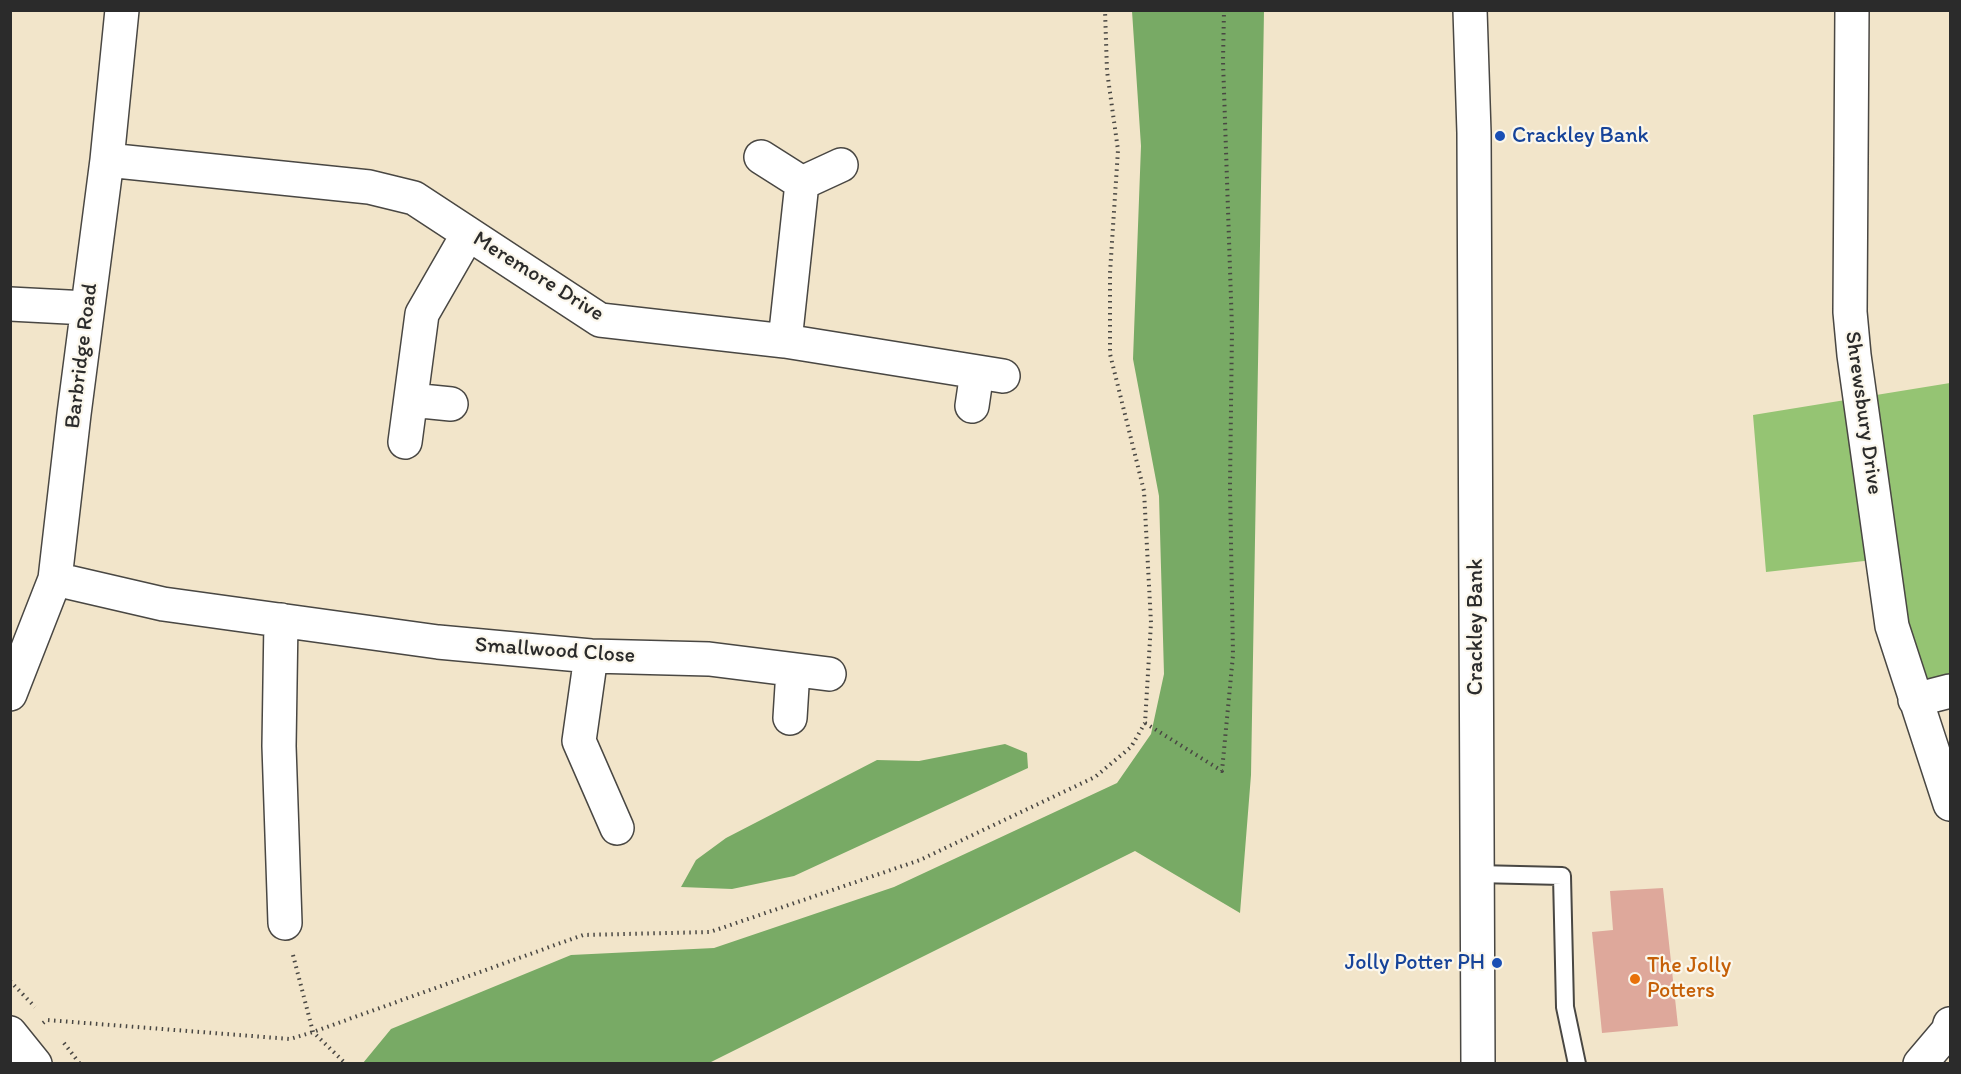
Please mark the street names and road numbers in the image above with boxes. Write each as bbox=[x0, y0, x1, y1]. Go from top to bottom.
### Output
street label: Meremore Drive bbox=[468, 226, 608, 328]
street label: Barbridge Road bbox=[60, 282, 104, 430]
street label: Shrewsbury Drive bbox=[1838, 330, 1888, 496]
street label: Crackley Bank bbox=[1463, 559, 1489, 695]
street label: Smallwood Close bbox=[474, 632, 636, 670]

